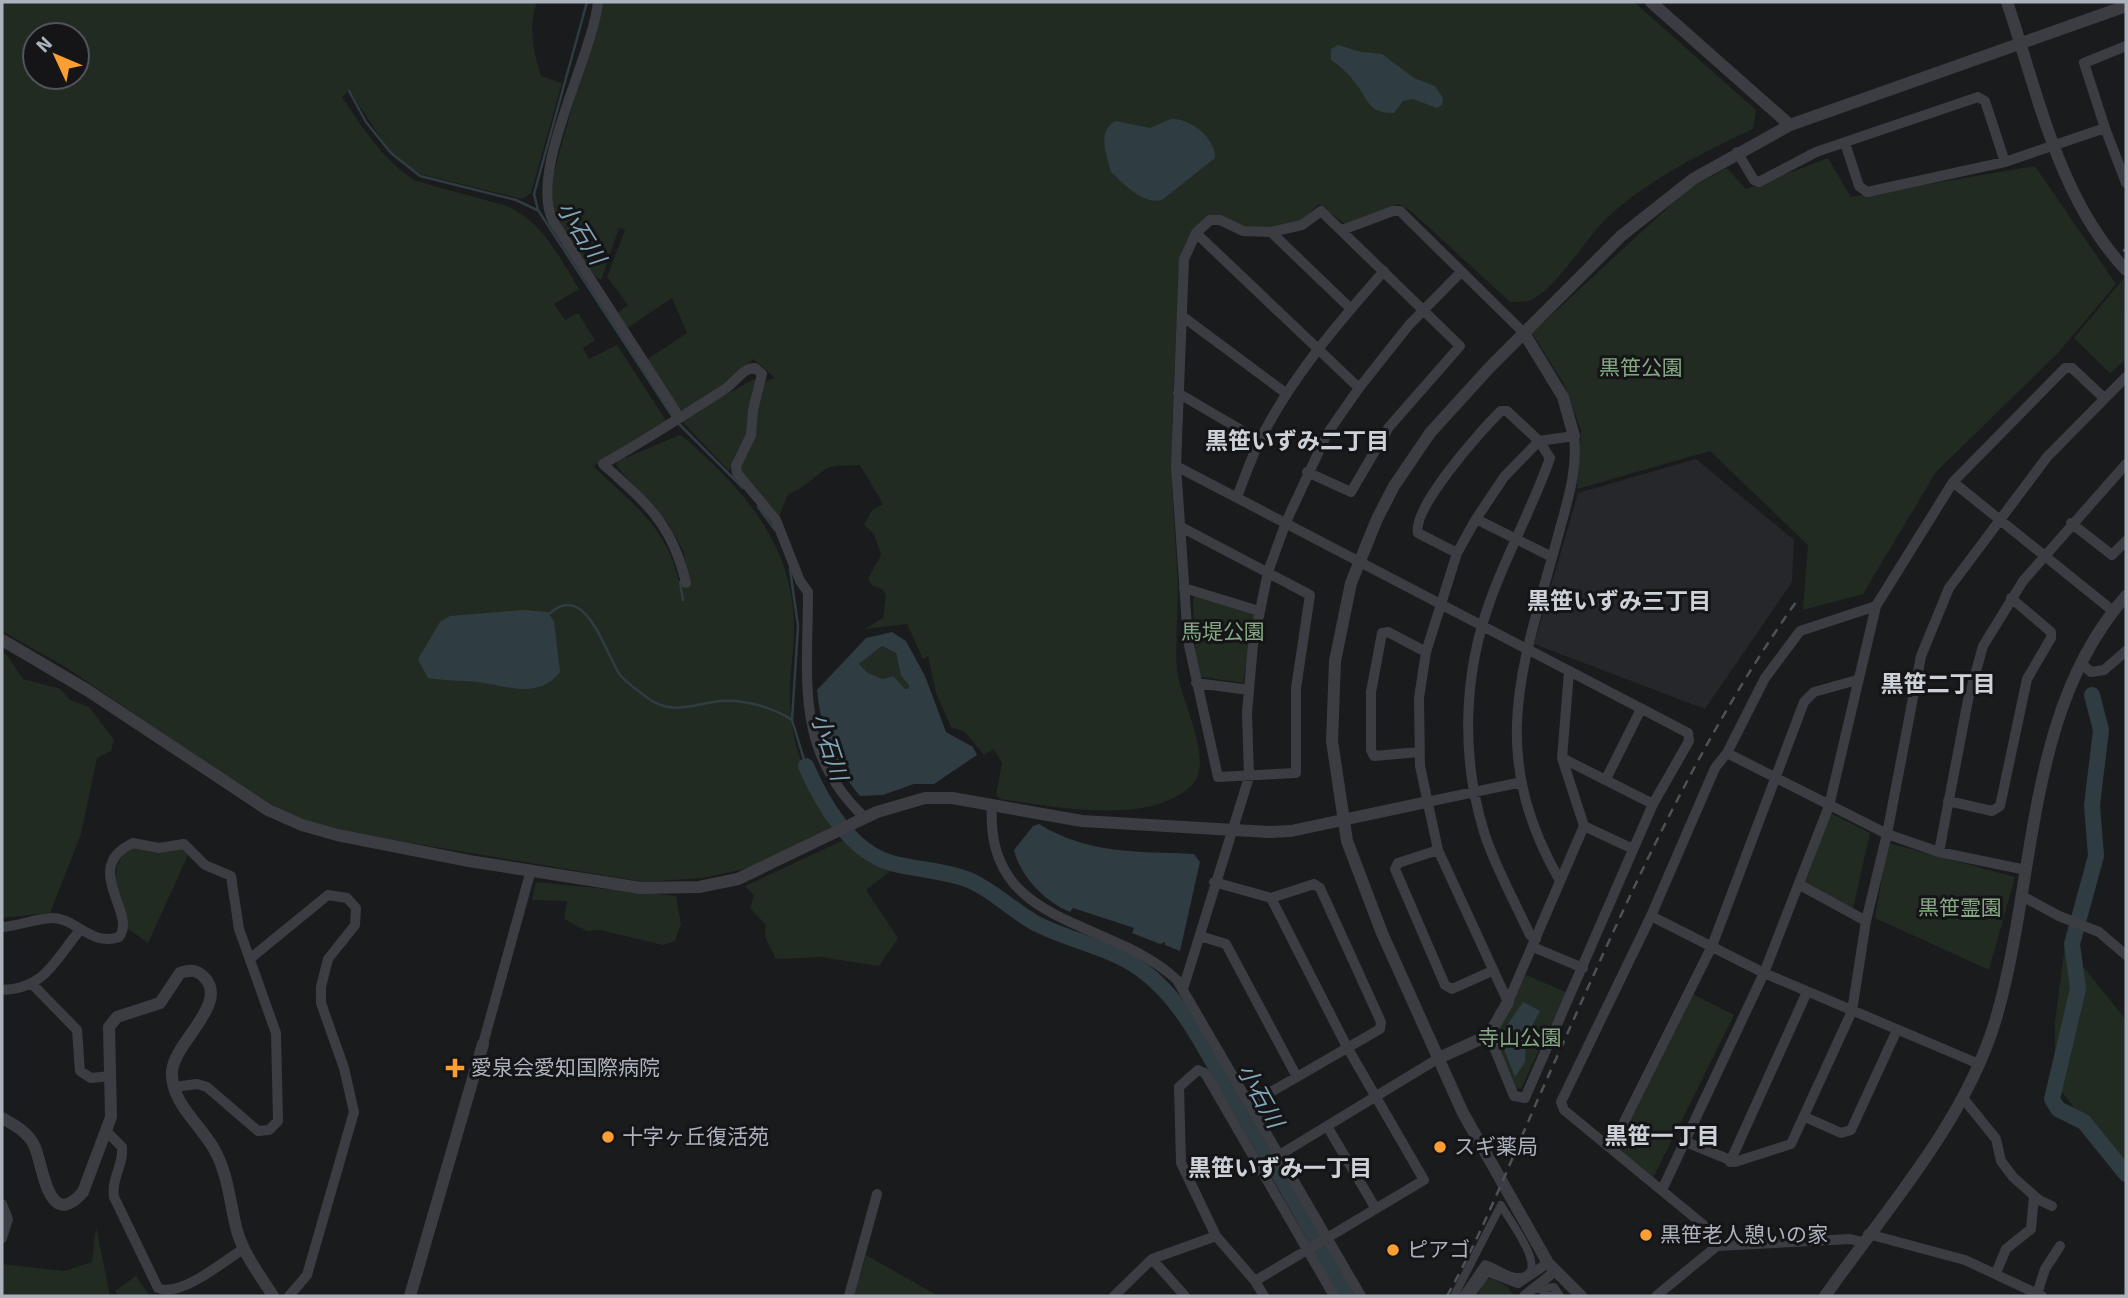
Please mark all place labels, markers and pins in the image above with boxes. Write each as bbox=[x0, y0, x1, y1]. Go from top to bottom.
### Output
place label: 愛泉会愛知国際病院 bbox=[471, 1055, 660, 1081]
marker: 愛泉会愛知国際病院 bbox=[445, 1058, 465, 1078]
place label: 十字ヶ丘復活苑 bbox=[622, 1124, 769, 1150]
marker: 十字ヶ丘復活苑 bbox=[600, 1129, 616, 1145]
place label: スギ薬局 bbox=[1454, 1134, 1538, 1160]
marker: スギ薬局 bbox=[1432, 1139, 1448, 1155]
place label: 黒笹老人憩いの家 bbox=[1660, 1222, 1828, 1248]
marker: 黒笹老人憩いの家 bbox=[1638, 1227, 1654, 1243]
place label: ピアゴ bbox=[1407, 1237, 1470, 1263]
marker: ピアゴ bbox=[1385, 1242, 1401, 1258]

